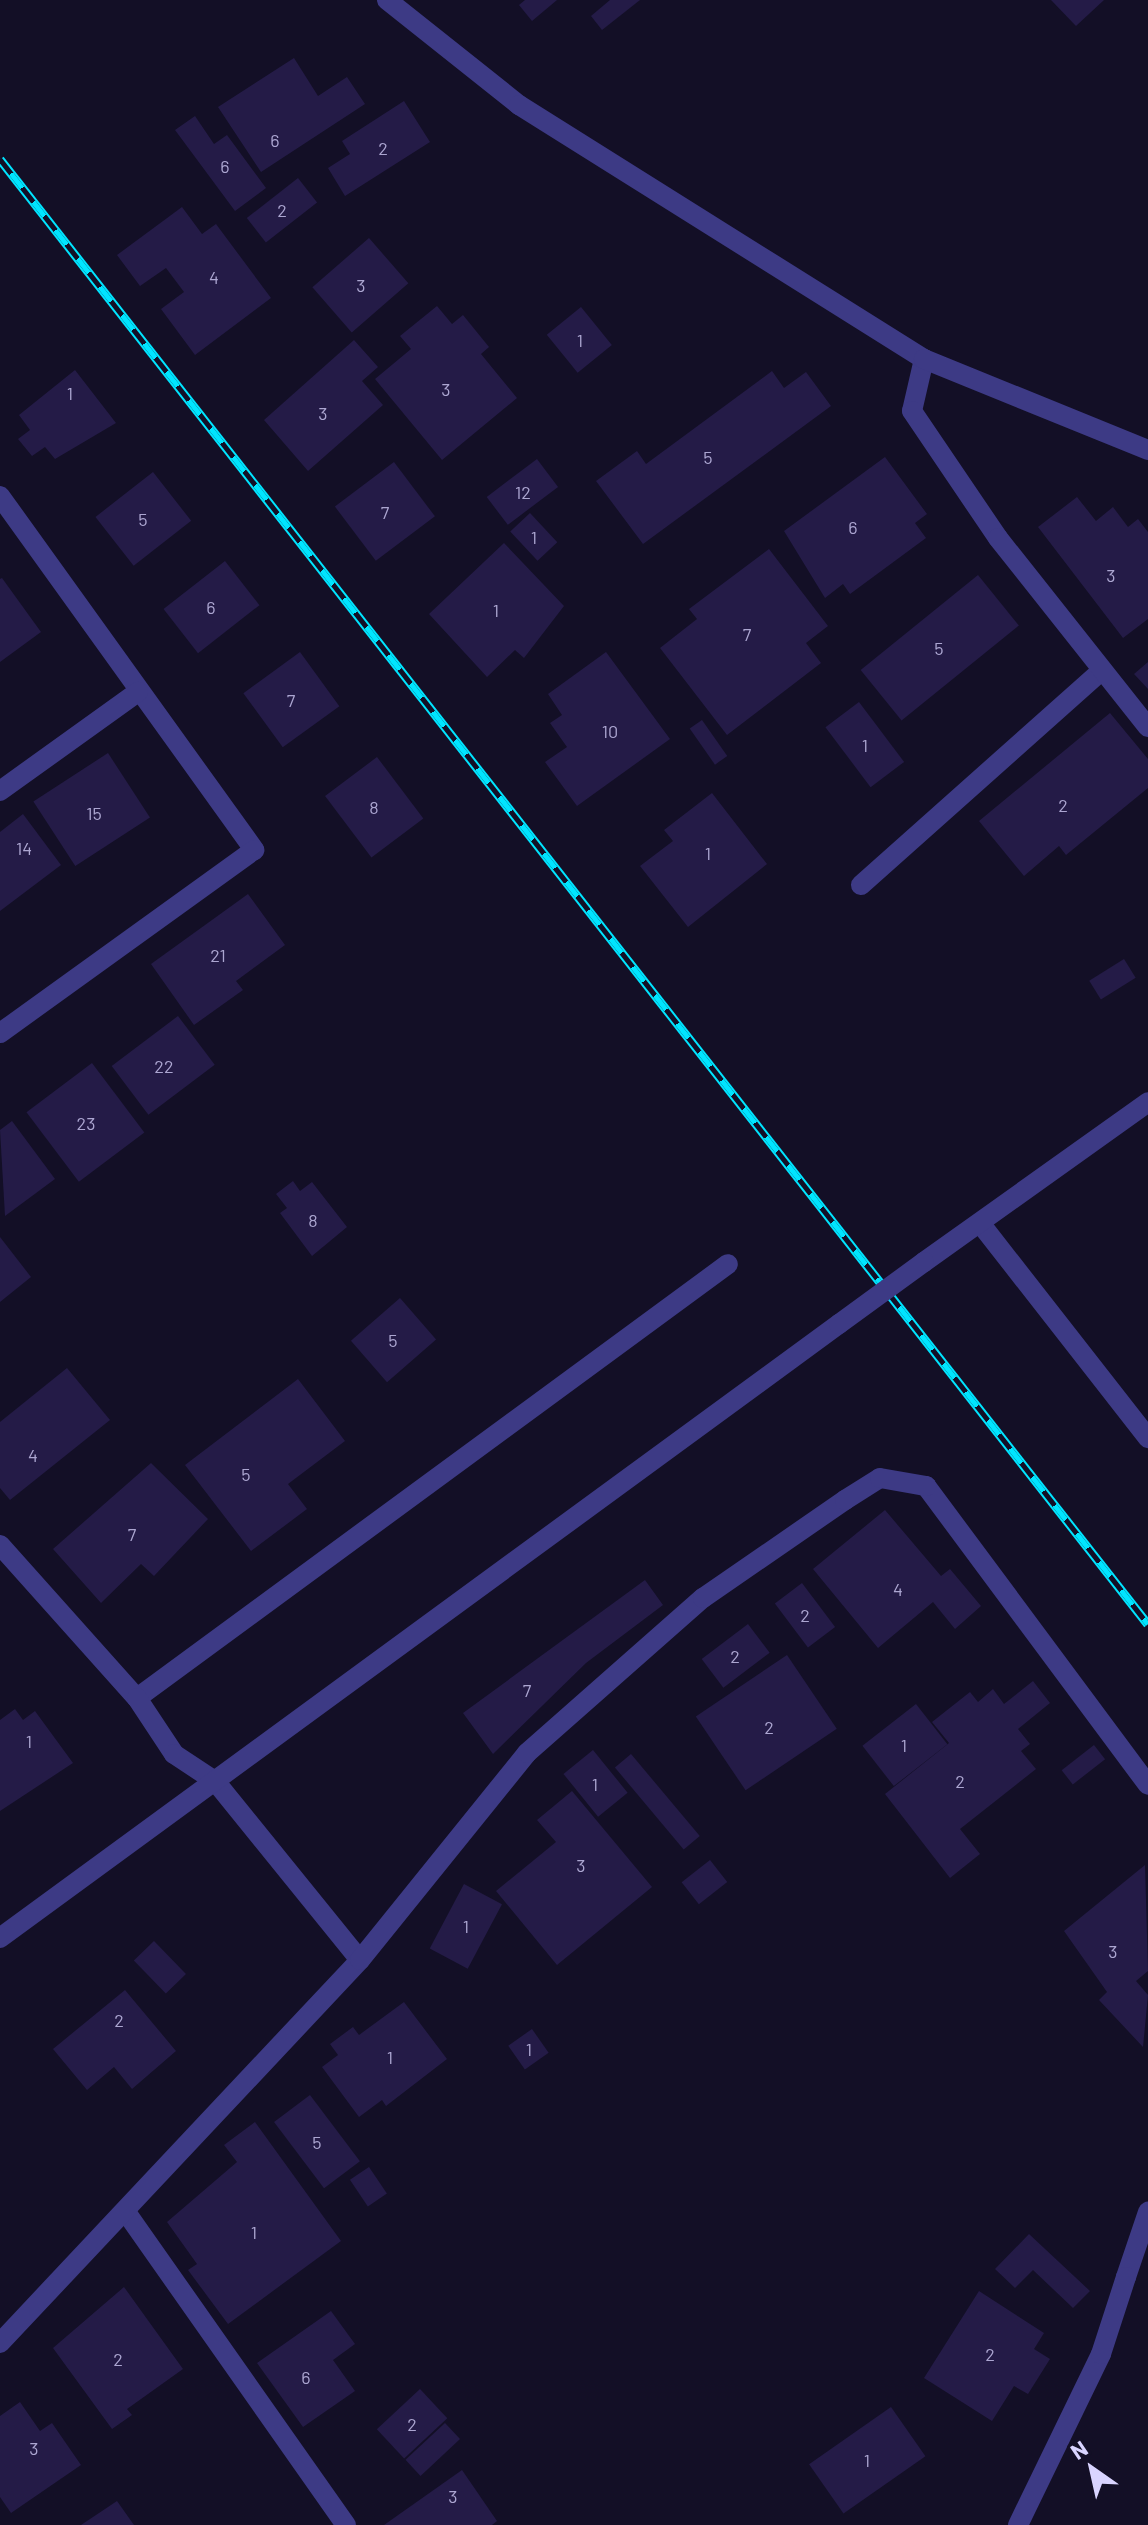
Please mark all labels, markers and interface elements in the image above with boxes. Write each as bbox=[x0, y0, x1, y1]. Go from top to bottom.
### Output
house number: 6 bbox=[270, 129, 280, 151]
house number: 2 bbox=[378, 137, 388, 159]
house number: 6 bbox=[220, 155, 230, 177]
house number: 2 bbox=[277, 199, 287, 221]
house number: 4 bbox=[209, 266, 219, 288]
house number: 3 bbox=[356, 274, 366, 296]
house number: 1 bbox=[577, 329, 583, 351]
house number: 3 bbox=[441, 378, 451, 400]
house number: 1 bbox=[67, 382, 73, 404]
house number: 3 bbox=[318, 402, 328, 424]
house number: 5 bbox=[703, 446, 713, 468]
house number: 12 bbox=[515, 481, 531, 503]
house number: 7 bbox=[381, 501, 389, 523]
house number: 5 bbox=[138, 508, 148, 530]
house number: 6 bbox=[848, 516, 858, 538]
house number: 1 bbox=[531, 526, 537, 548]
house number: 3 bbox=[1106, 564, 1116, 586]
house number: 6 bbox=[206, 596, 216, 618]
house number: 1 bbox=[493, 599, 499, 621]
house number: 7 bbox=[743, 623, 751, 645]
house number: 5 bbox=[934, 637, 944, 659]
house number: 7 bbox=[287, 689, 295, 711]
house number: 10 bbox=[602, 720, 618, 742]
house number: 1 bbox=[862, 734, 868, 756]
house number: 2 bbox=[1058, 794, 1068, 816]
house number: 8 bbox=[369, 796, 379, 818]
house number: 15 bbox=[86, 802, 102, 824]
house number: 14 bbox=[16, 837, 32, 859]
house number: 1 bbox=[705, 842, 711, 864]
house number: 21 bbox=[210, 944, 226, 966]
house number: 22 bbox=[154, 1055, 174, 1077]
house number: 23 bbox=[77, 1112, 95, 1134]
house number: 8 bbox=[308, 1209, 318, 1231]
house number: 5 bbox=[388, 1329, 398, 1351]
house number: 4 bbox=[28, 1444, 38, 1466]
house number: 5 bbox=[241, 1463, 251, 1485]
house number: 7 bbox=[128, 1523, 136, 1545]
house number: 4 bbox=[893, 1578, 903, 1600]
house number: 2 bbox=[800, 1604, 810, 1626]
house number: 2 bbox=[730, 1645, 740, 1667]
house number: 7 bbox=[523, 1679, 531, 1701]
house number: 2 bbox=[764, 1716, 774, 1738]
house number: 1 bbox=[26, 1730, 32, 1752]
house number: 1 bbox=[901, 1734, 907, 1756]
house number: 2 bbox=[955, 1770, 965, 1792]
house number: 1 bbox=[592, 1773, 598, 1795]
house number: 3 bbox=[576, 1854, 586, 1876]
house number: 1 bbox=[463, 1915, 469, 1937]
house number: 3 bbox=[1108, 1940, 1118, 1962]
house number: 2 bbox=[114, 2009, 124, 2031]
house number: 1 bbox=[526, 2038, 532, 2060]
house number: 1 bbox=[387, 2046, 393, 2068]
house number: 5 bbox=[312, 2131, 322, 2153]
house number: 1 bbox=[251, 2221, 257, 2243]
house number: 2 bbox=[985, 2343, 995, 2365]
house number: 2 bbox=[113, 2348, 123, 2370]
house number: 6 bbox=[301, 2366, 311, 2388]
house number: 2 bbox=[407, 2413, 417, 2435]
north arrow bbox=[1052, 2429, 1132, 2509]
text: N bbox=[1065, 2434, 1092, 2464]
house number: 3 bbox=[29, 2437, 39, 2459]
house number: 1 bbox=[864, 2449, 870, 2471]
house number: 3 bbox=[448, 2485, 458, 2507]

